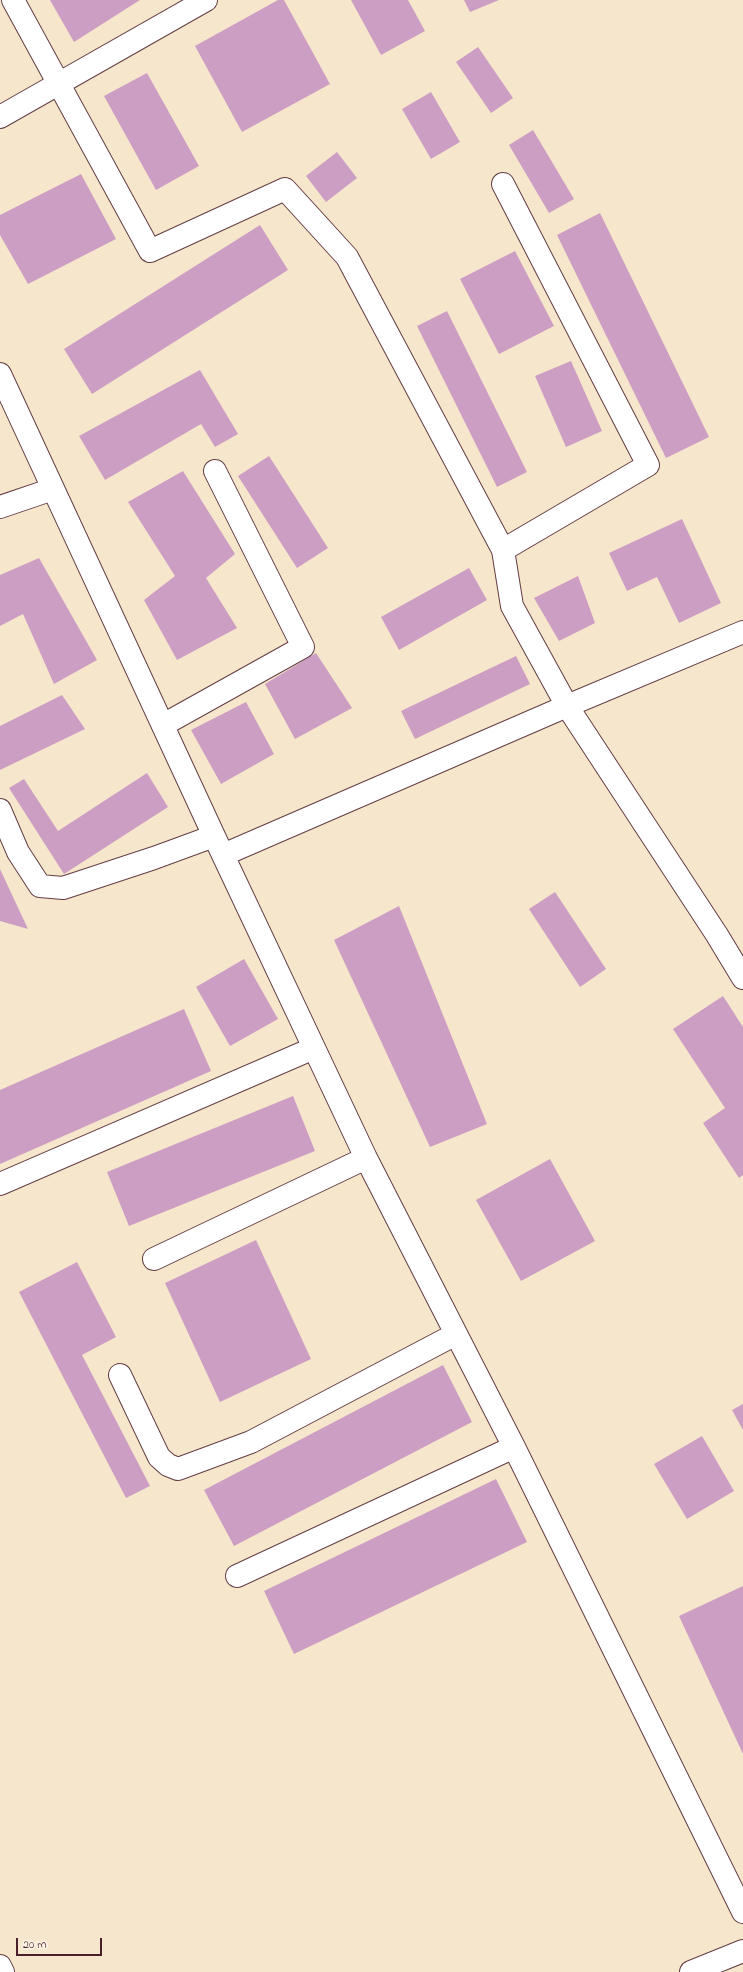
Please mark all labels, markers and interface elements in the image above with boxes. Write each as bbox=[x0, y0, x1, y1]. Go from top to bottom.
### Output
scale bar bbox=[18, 1930, 104, 1956]
text: 20 m bbox=[23, 1936, 46, 1954]

